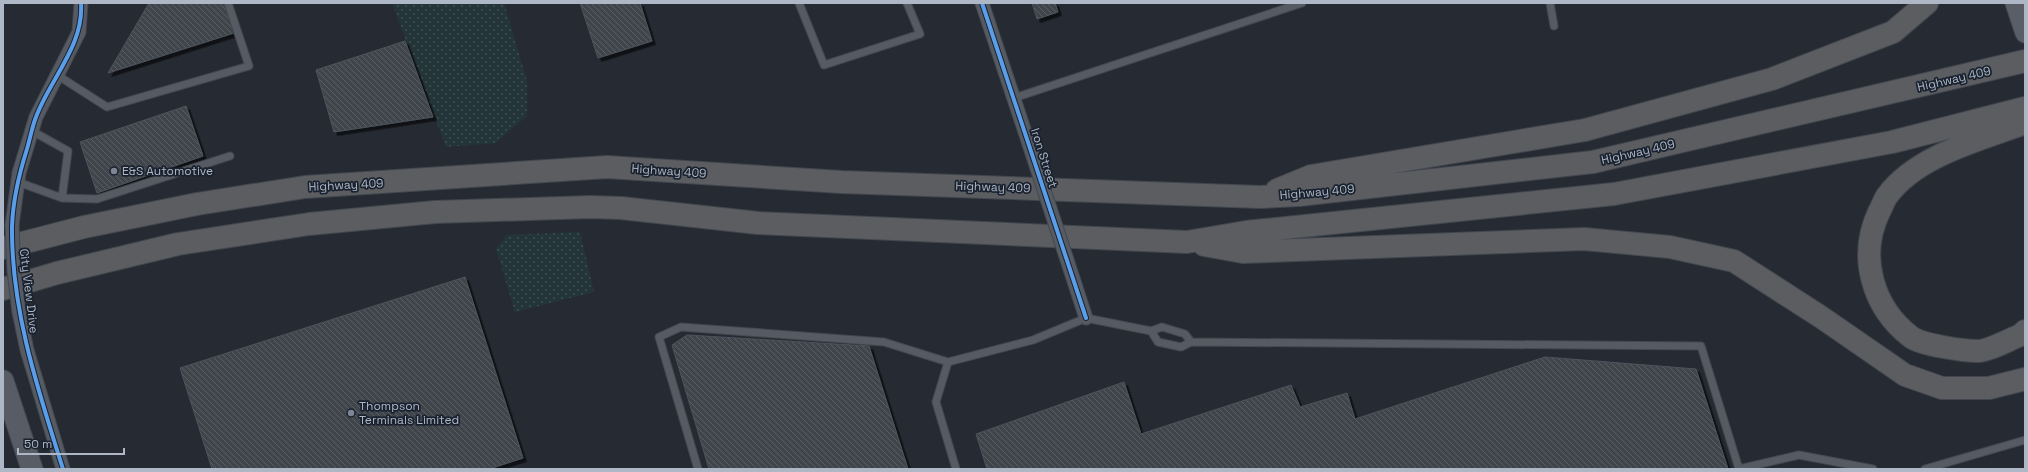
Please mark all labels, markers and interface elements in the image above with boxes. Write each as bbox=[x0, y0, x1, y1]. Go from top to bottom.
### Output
street label: Highway 409 bbox=[1916, 63, 1992, 95]
street label: Iron Street bbox=[1027, 126, 1061, 190]
street label: Highway 409 bbox=[1600, 136, 1676, 168]
street label: Highway 409 bbox=[631, 160, 707, 182]
place label: E&S Automotive bbox=[122, 163, 213, 179]
marker: E&S Automotive bbox=[109, 166, 119, 176]
street label: Highway 409 bbox=[308, 175, 384, 195]
street label: Highway 409 bbox=[955, 178, 1031, 196]
street label: Highway 409 bbox=[1279, 181, 1355, 203]
street label: City View Drive bbox=[16, 248, 42, 334]
place label: Thompson Terminals Limited bbox=[359, 398, 459, 428]
marker: Thompson Terminals Limited bbox=[346, 408, 356, 418]
scale bar bbox=[18, 430, 124, 456]
text: 50 m bbox=[24, 436, 52, 452]

